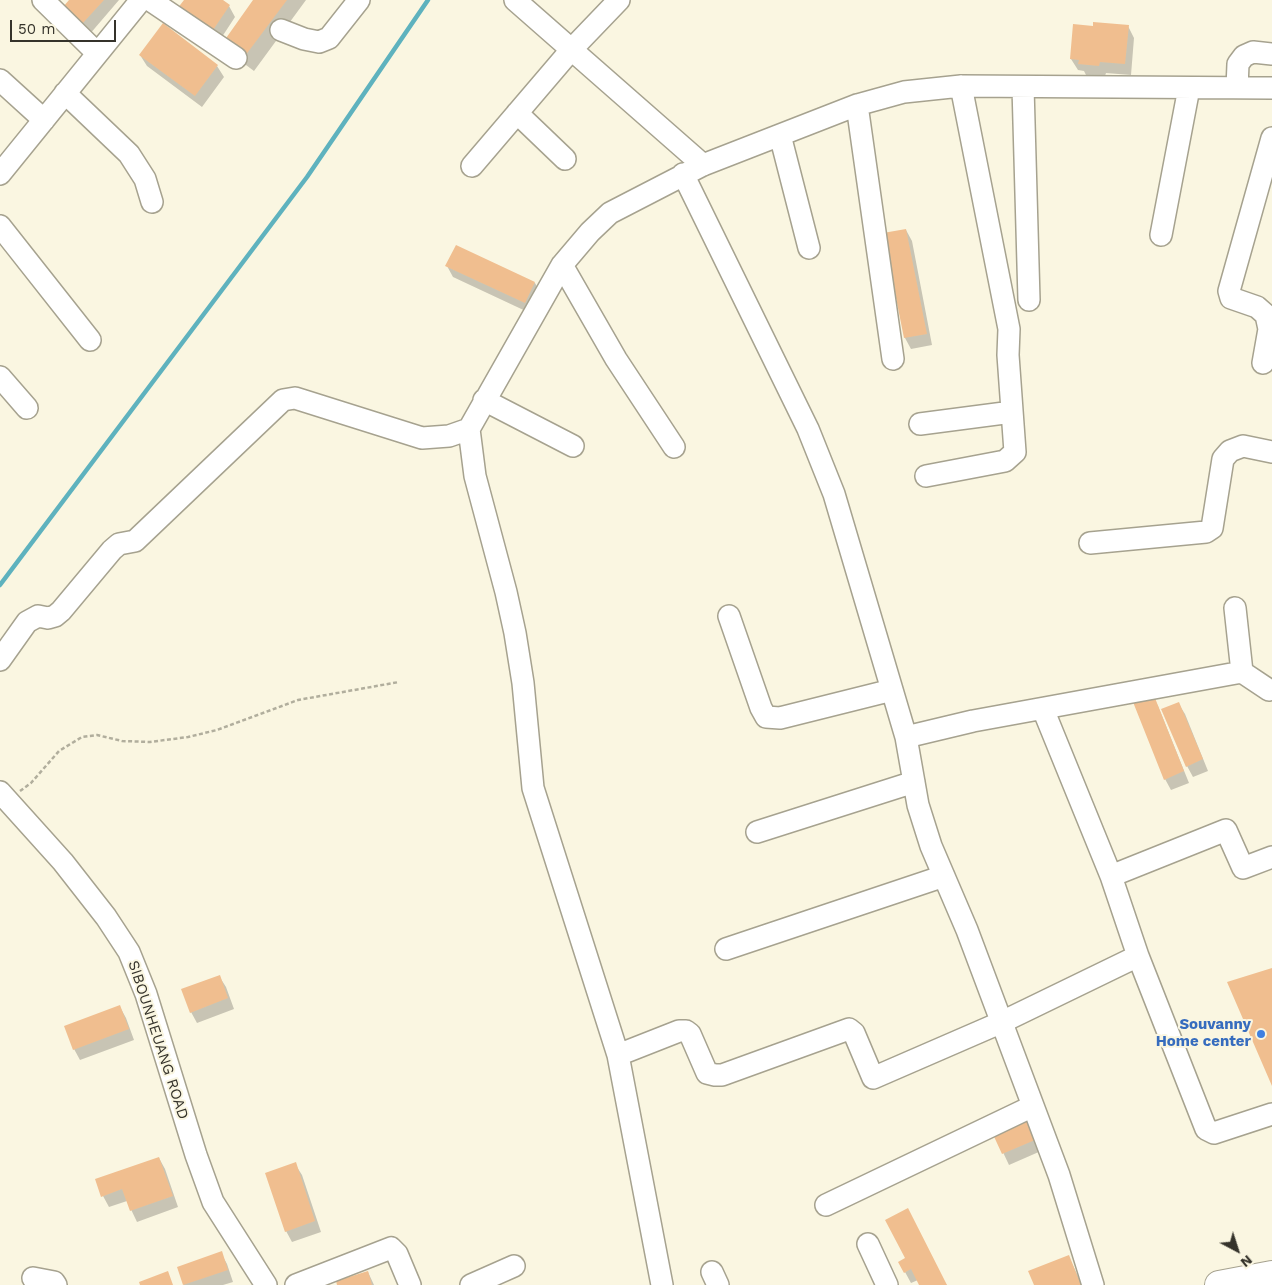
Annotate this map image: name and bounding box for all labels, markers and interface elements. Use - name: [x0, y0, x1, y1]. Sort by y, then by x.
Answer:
- scale bar: [12, 10, 119, 42]
- text: 50 m: [18, 20, 55, 38]
- street label: SIBOUNHEUANG ROAD: [124, 958, 192, 1122]
- place label: Souvanny Home center: [1156, 1016, 1251, 1051]
- marker: Souvanny Home center: [1255, 1028, 1267, 1040]
- north arrow: [1212, 1225, 1262, 1275]
- text: N: [1238, 1252, 1256, 1271]

